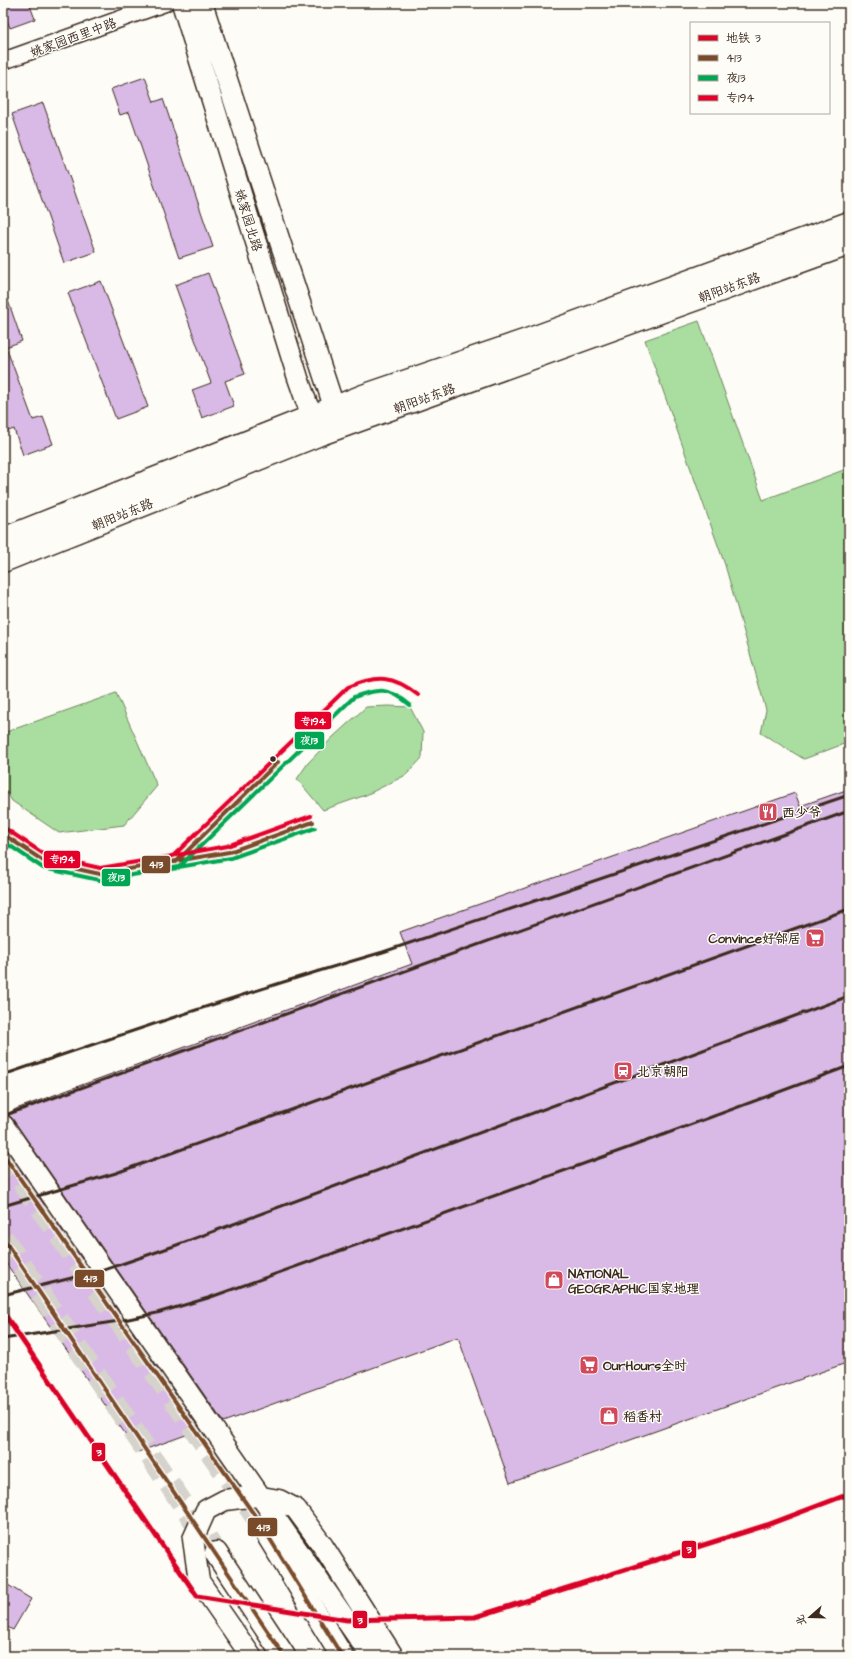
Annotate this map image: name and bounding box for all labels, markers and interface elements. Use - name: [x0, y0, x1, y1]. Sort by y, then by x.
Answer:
- street label: 姚家园西里中路: [28, 14, 119, 62]
- legend: [690, 22, 830, 114]
- text: 地铁 3: [726, 30, 761, 47]
- text: 413: [726, 50, 742, 67]
- text: 夜13: [726, 70, 746, 87]
- text: 专194: [726, 90, 755, 107]
- street label: 姚家园北路: [230, 187, 266, 254]
- street label: 朝阳站东路: [696, 268, 763, 308]
- street label: 朝阳站东路: [391, 379, 458, 419]
- street label: 朝阳站东路: [89, 494, 156, 535]
- line badge: 专194: [294, 711, 332, 730]
- text: 专194: [300, 714, 327, 729]
- line badge: 夜13: [294, 731, 325, 750]
- text: 夜13: [300, 733, 318, 748]
- unlabelled marker: [268, 754, 278, 764]
- restaurant icon: 西少爷: [757, 801, 779, 823]
- place label: 西少爷: [782, 804, 821, 822]
- line badge: 专194: [43, 850, 81, 869]
- text: 专194: [49, 852, 76, 867]
- line badge: 413: [141, 855, 171, 874]
- text: 413: [149, 857, 164, 872]
- line badge: 夜13: [101, 868, 131, 887]
- text: 夜13: [107, 870, 125, 885]
- supermarket icon: Convince好邻居: [804, 927, 826, 949]
- place label: Convince好邻居: [709, 930, 801, 948]
- station icon: 北京朝阳: [612, 1060, 634, 1082]
- place label: 北京朝阳: [637, 1063, 689, 1081]
- place label: NATIONAL GEOGRAPHIC国家地理: [568, 1265, 699, 1298]
- line badge: 413: [74, 1269, 105, 1288]
- shop icon: NATIONAL GEOGRAPHIC国家地理: [543, 1269, 565, 1291]
- text: 413: [83, 1271, 98, 1286]
- supermarket icon: OurHours全时: [578, 1354, 600, 1376]
- place label: OurHours全时: [603, 1357, 687, 1375]
- shop icon: 稻香村: [598, 1405, 620, 1427]
- place label: 稻香村: [623, 1408, 662, 1426]
- line badge: 3: [91, 1442, 106, 1462]
- text: 3: [95, 1445, 102, 1460]
- line badge: 413: [247, 1517, 278, 1537]
- text: 413: [256, 1520, 271, 1535]
- line badge: 3: [681, 1540, 697, 1559]
- text: 3: [685, 1542, 692, 1557]
- north arrow: [790, 1597, 830, 1637]
- line badge: 3: [352, 1610, 368, 1629]
- text: 3: [356, 1613, 363, 1628]
- text: 北: [792, 1613, 810, 1628]

